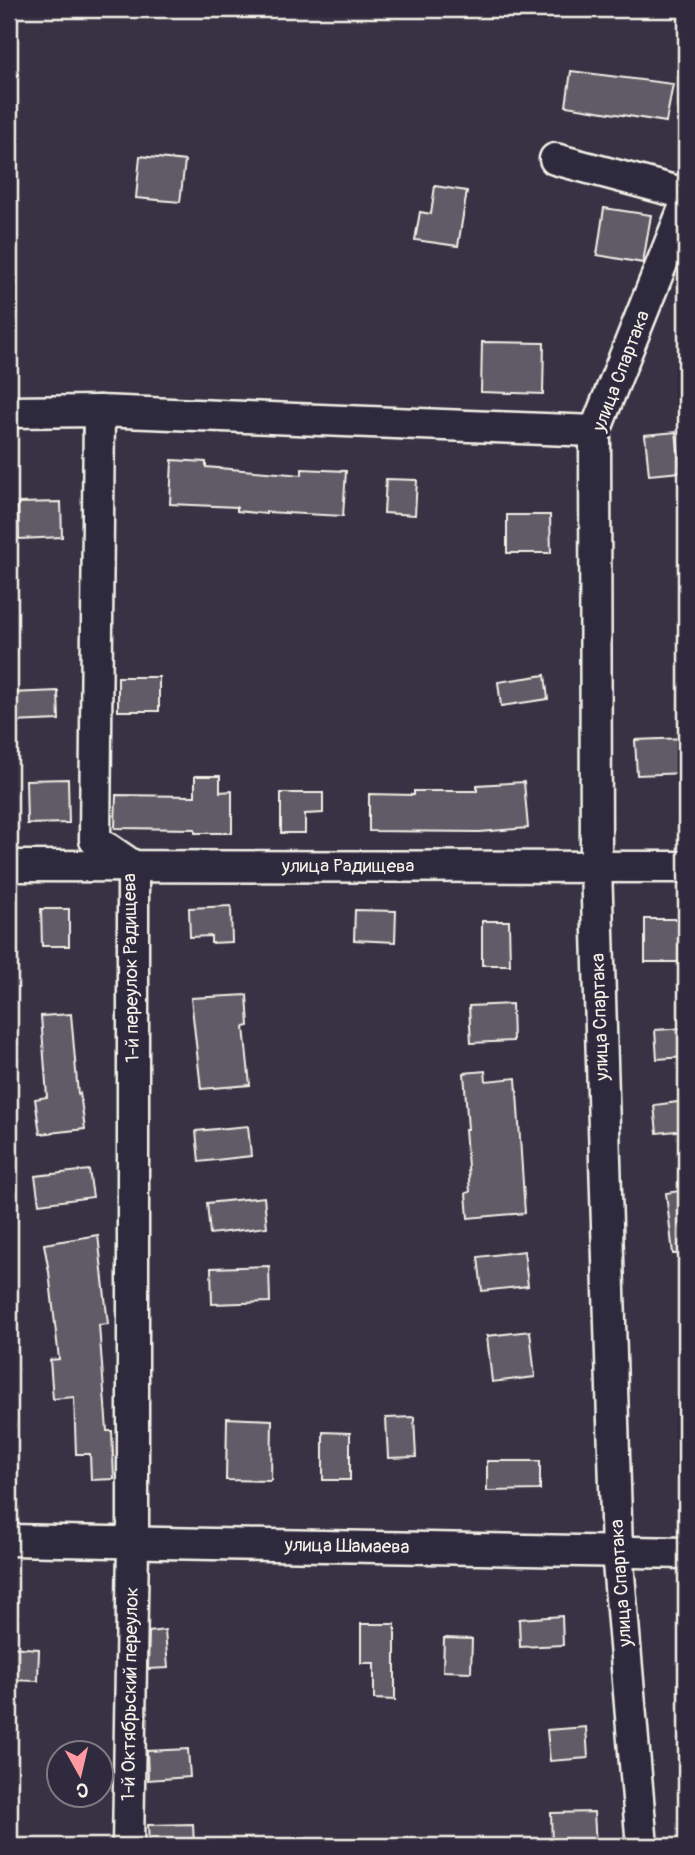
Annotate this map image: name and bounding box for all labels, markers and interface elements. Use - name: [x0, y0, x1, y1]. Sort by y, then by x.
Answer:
- street label: улица Спартака: [587, 307, 655, 436]
- street label: улица Радищева: [281, 854, 414, 878]
- street label: 1-й переулок Радищева: [117, 873, 145, 1063]
- street label: улица Спартака: [586, 953, 614, 1082]
- street label: улица Спартака: [605, 1518, 637, 1648]
- street label: улица Шамаева: [283, 1533, 410, 1559]
- street label: 1-й Октябрьский переулок: [116, 1586, 144, 1801]
- north arrow: [46, 1740, 116, 1810]
- text: С: [74, 1777, 90, 1803]

